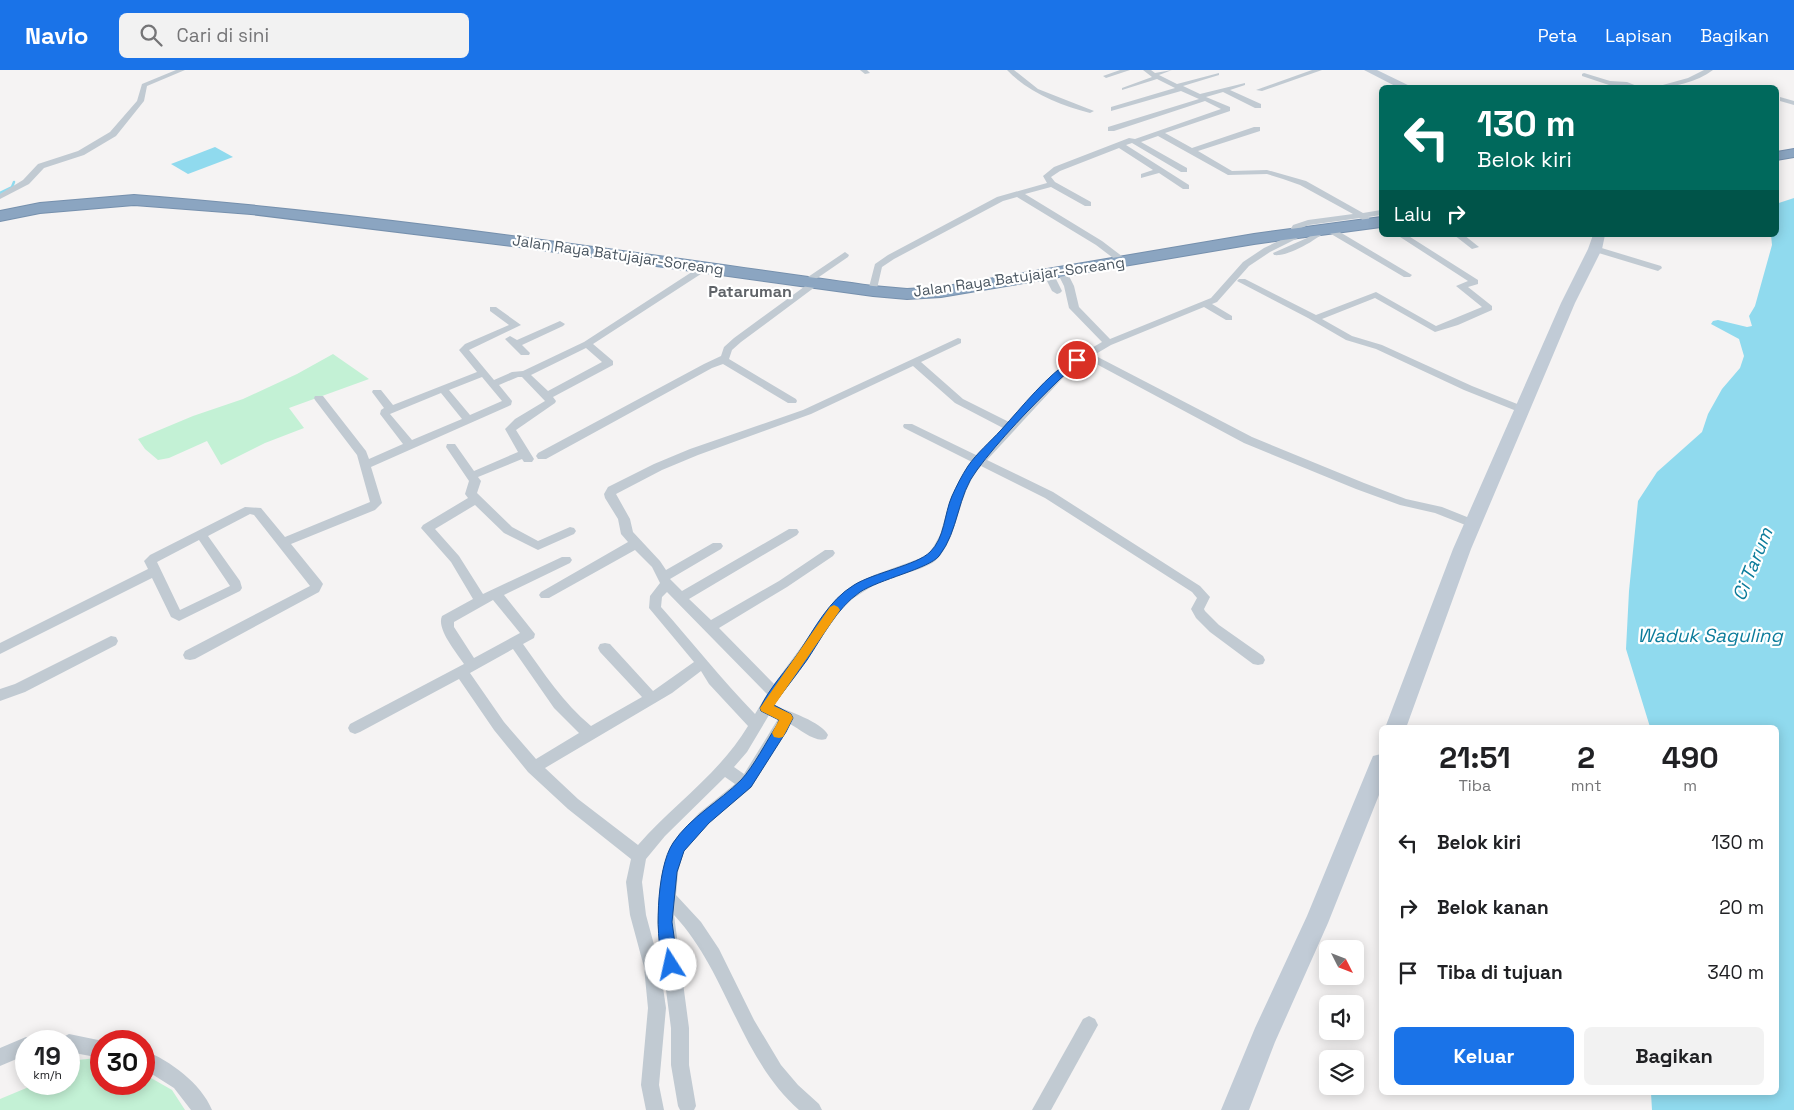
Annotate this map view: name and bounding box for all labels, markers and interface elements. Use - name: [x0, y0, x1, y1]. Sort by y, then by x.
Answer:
- search box: [119, 13, 469, 58]
- text: Navio: [25, 20, 89, 51]
- icon: search: [137, 21, 165, 49]
- text: Cari di sini: [177, 23, 269, 48]
- text: Peta: [1538, 24, 1577, 47]
- text: Lapisan: [1605, 24, 1672, 47]
- text: Bagikan: [1700, 24, 1769, 47]
- text: 130 m: [1477, 102, 1576, 146]
- icon: left: [1394, 105, 1459, 170]
- text: Belok kiri: [1477, 145, 1572, 173]
- icon: right: [1442, 200, 1470, 228]
- text: Lalu: [1394, 202, 1432, 227]
- street label: Jalan Raya Batujajar-Soreang: [511, 230, 725, 279]
- street label: Jalan Raya Batujajar-Soreang: [912, 252, 1126, 301]
- district label: Pataruman: [708, 281, 792, 302]
- pin: [1056, 339, 1098, 381]
- icon: arrive: [1063, 346, 1091, 374]
- water label: Ci Tarum: [1726, 523, 1779, 604]
- water label: Waduk Saguling: [1637, 623, 1783, 648]
- text: 21:51: [1439, 738, 1511, 777]
- text: 2: [1577, 738, 1595, 777]
- text: 490: [1662, 738, 1719, 777]
- text: Tiba: [1459, 775, 1491, 796]
- text: mnt: [1571, 775, 1602, 796]
- text: m: [1683, 775, 1697, 796]
- icon: left: [1394, 829, 1422, 857]
- text: Belok kiri: [1437, 830, 1521, 855]
- text: 130 m: [1711, 830, 1764, 855]
- icon: right: [1394, 894, 1422, 922]
- text: Belok kanan: [1437, 895, 1549, 920]
- text: 20 m: [1719, 895, 1764, 920]
- position arrow: [644, 938, 696, 990]
- north arrow: [1319, 940, 1364, 985]
- map controls: [1319, 940, 1364, 1095]
- icon: arrive: [1394, 959, 1422, 987]
- text: Tiba di tujuan: [1437, 960, 1563, 985]
- text: 340 m: [1707, 960, 1764, 985]
- button: sound: [1319, 995, 1364, 1040]
- button: Keluar: [1394, 1027, 1574, 1085]
- button: Bagikan: [1584, 1027, 1764, 1085]
- speed limit sign: 30: [90, 1030, 155, 1095]
- text: 19: [34, 1040, 61, 1072]
- button: layers: [1319, 1050, 1364, 1095]
- text: km/h: [33, 1067, 62, 1083]

